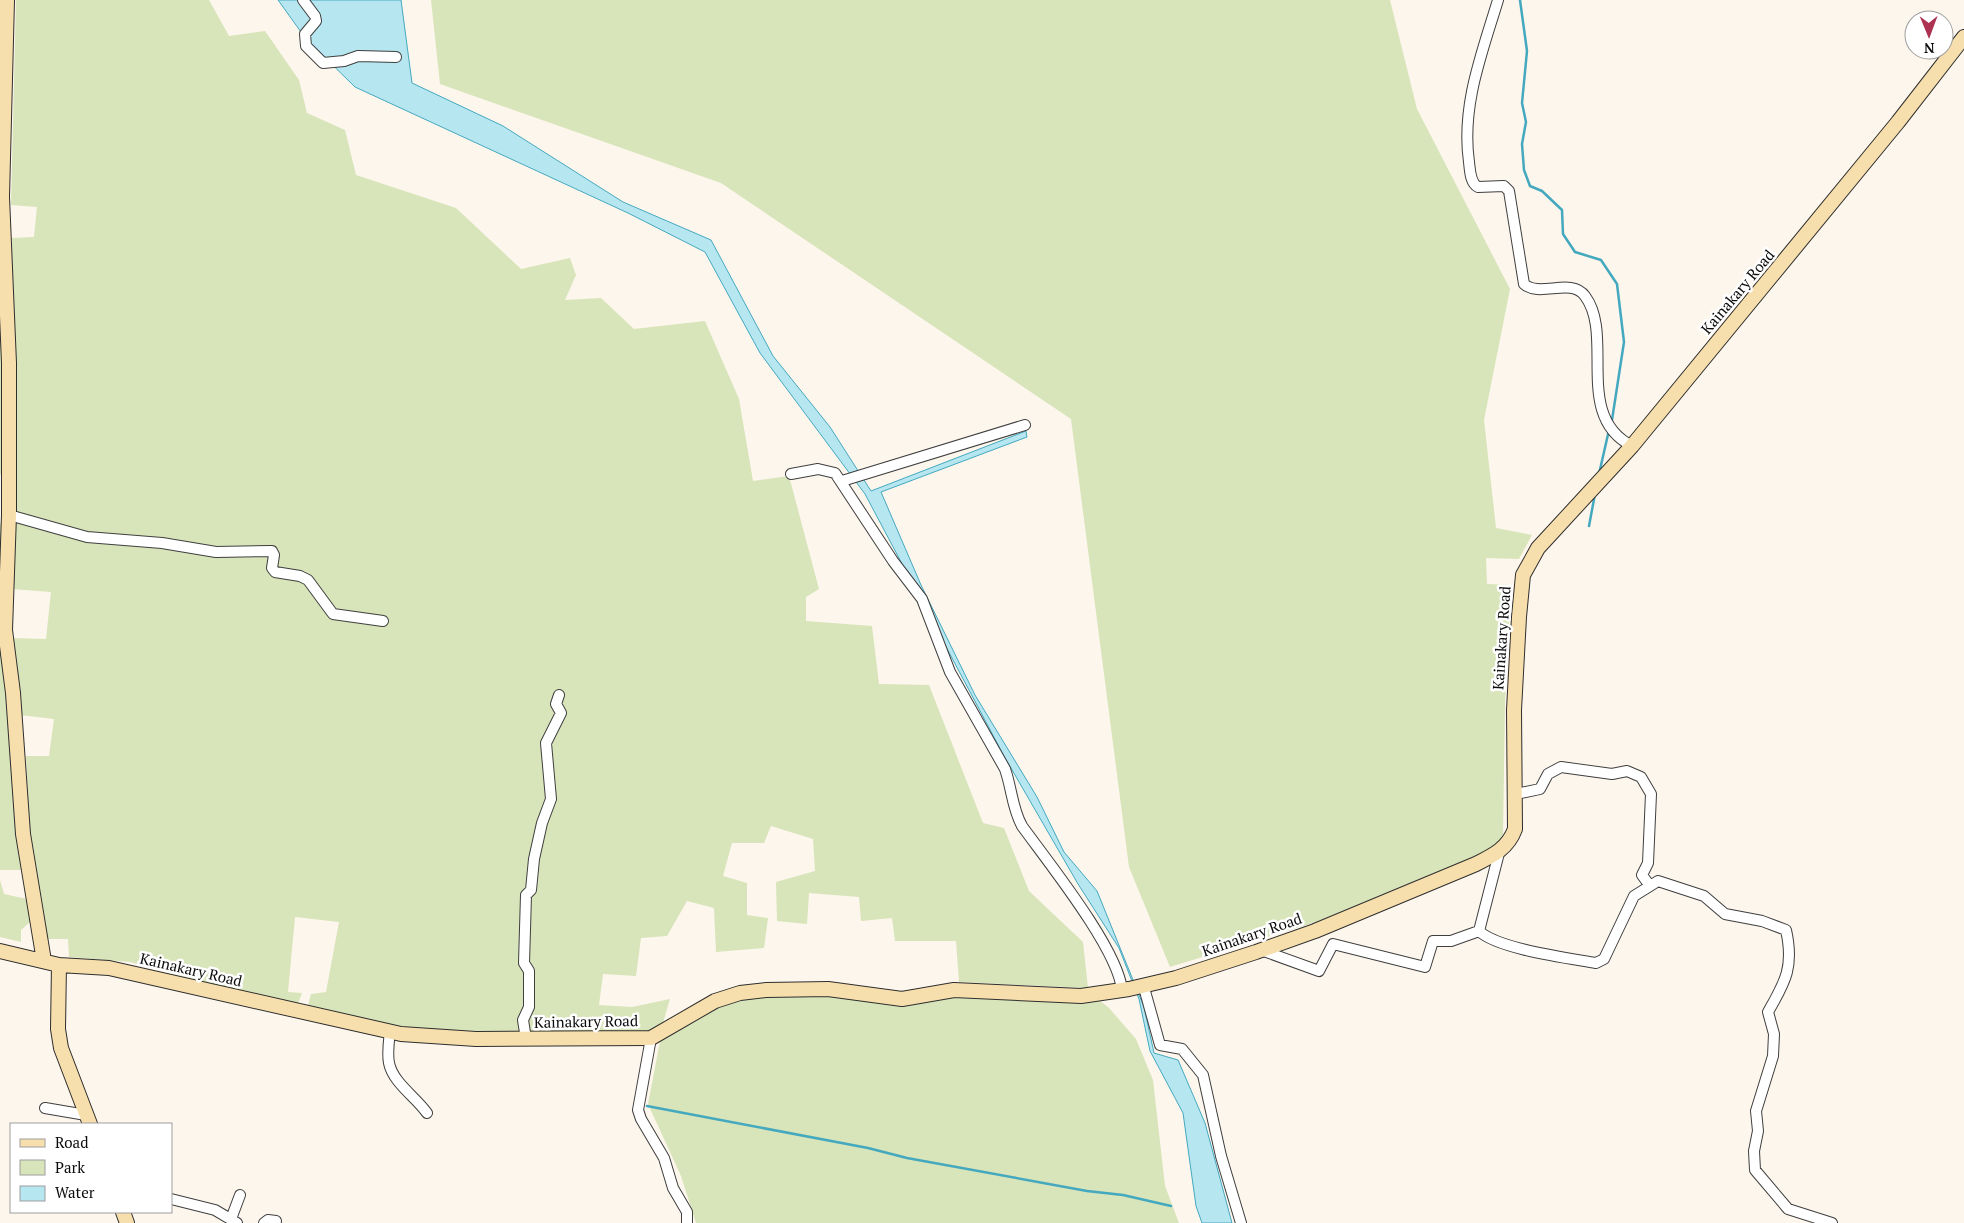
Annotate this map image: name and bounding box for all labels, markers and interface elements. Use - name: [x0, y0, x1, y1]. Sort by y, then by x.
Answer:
- north arrow: [1904, 10, 1954, 60]
- text: N: [1923, 39, 1935, 58]
- street label: Kainakary Road: [1696, 245, 1778, 338]
- street label: Kainakary Road: [1487, 585, 1515, 691]
- street label: Kainakary Road: [1199, 908, 1304, 960]
- street label: Kainakary Road: [138, 948, 244, 990]
- street label: Kainakary Road: [534, 1010, 638, 1032]
- legend: [10, 1123, 172, 1213]
- text: Road: [55, 1132, 88, 1152]
- text: Park: [55, 1157, 85, 1177]
- text: Water: [55, 1182, 95, 1202]

